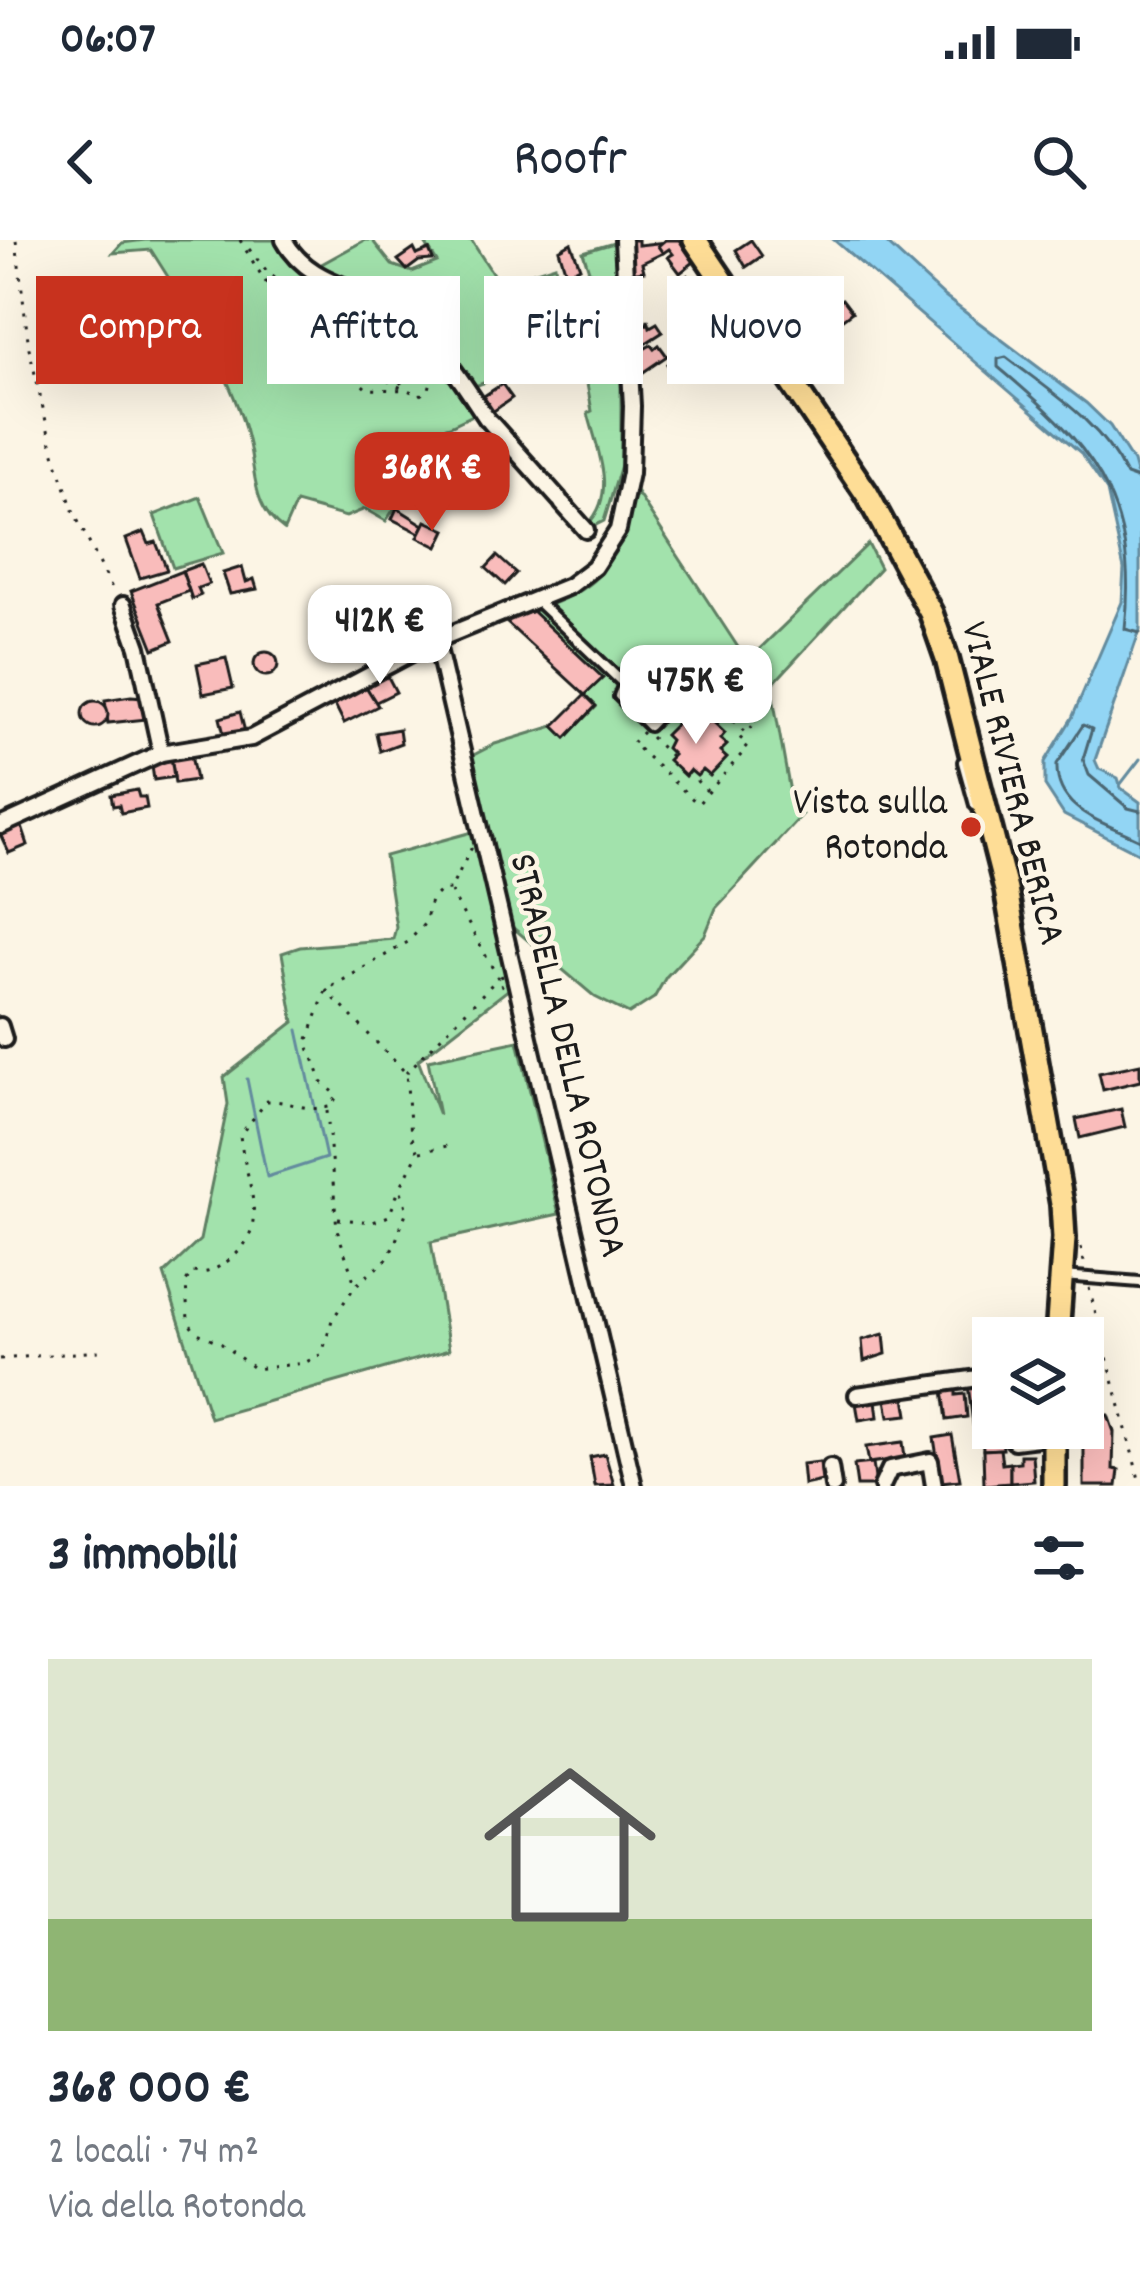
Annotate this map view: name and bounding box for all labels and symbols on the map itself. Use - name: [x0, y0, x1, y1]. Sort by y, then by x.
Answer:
- pin: 368K €: [334, 432, 530, 534]
- pin: 412K €: [282, 585, 478, 687]
- street label: VIALE RIVIERA BERICA: [943, 617, 1077, 951]
- pin: 475K €: [598, 645, 794, 747]
- place label: Vista sulla Rotonda: [793, 778, 948, 878]
- marker: Vista sulla Rotonda: [958, 814, 984, 840]
- street label: STRADELLA DELLA ROTONDA: [492, 849, 638, 1263]

